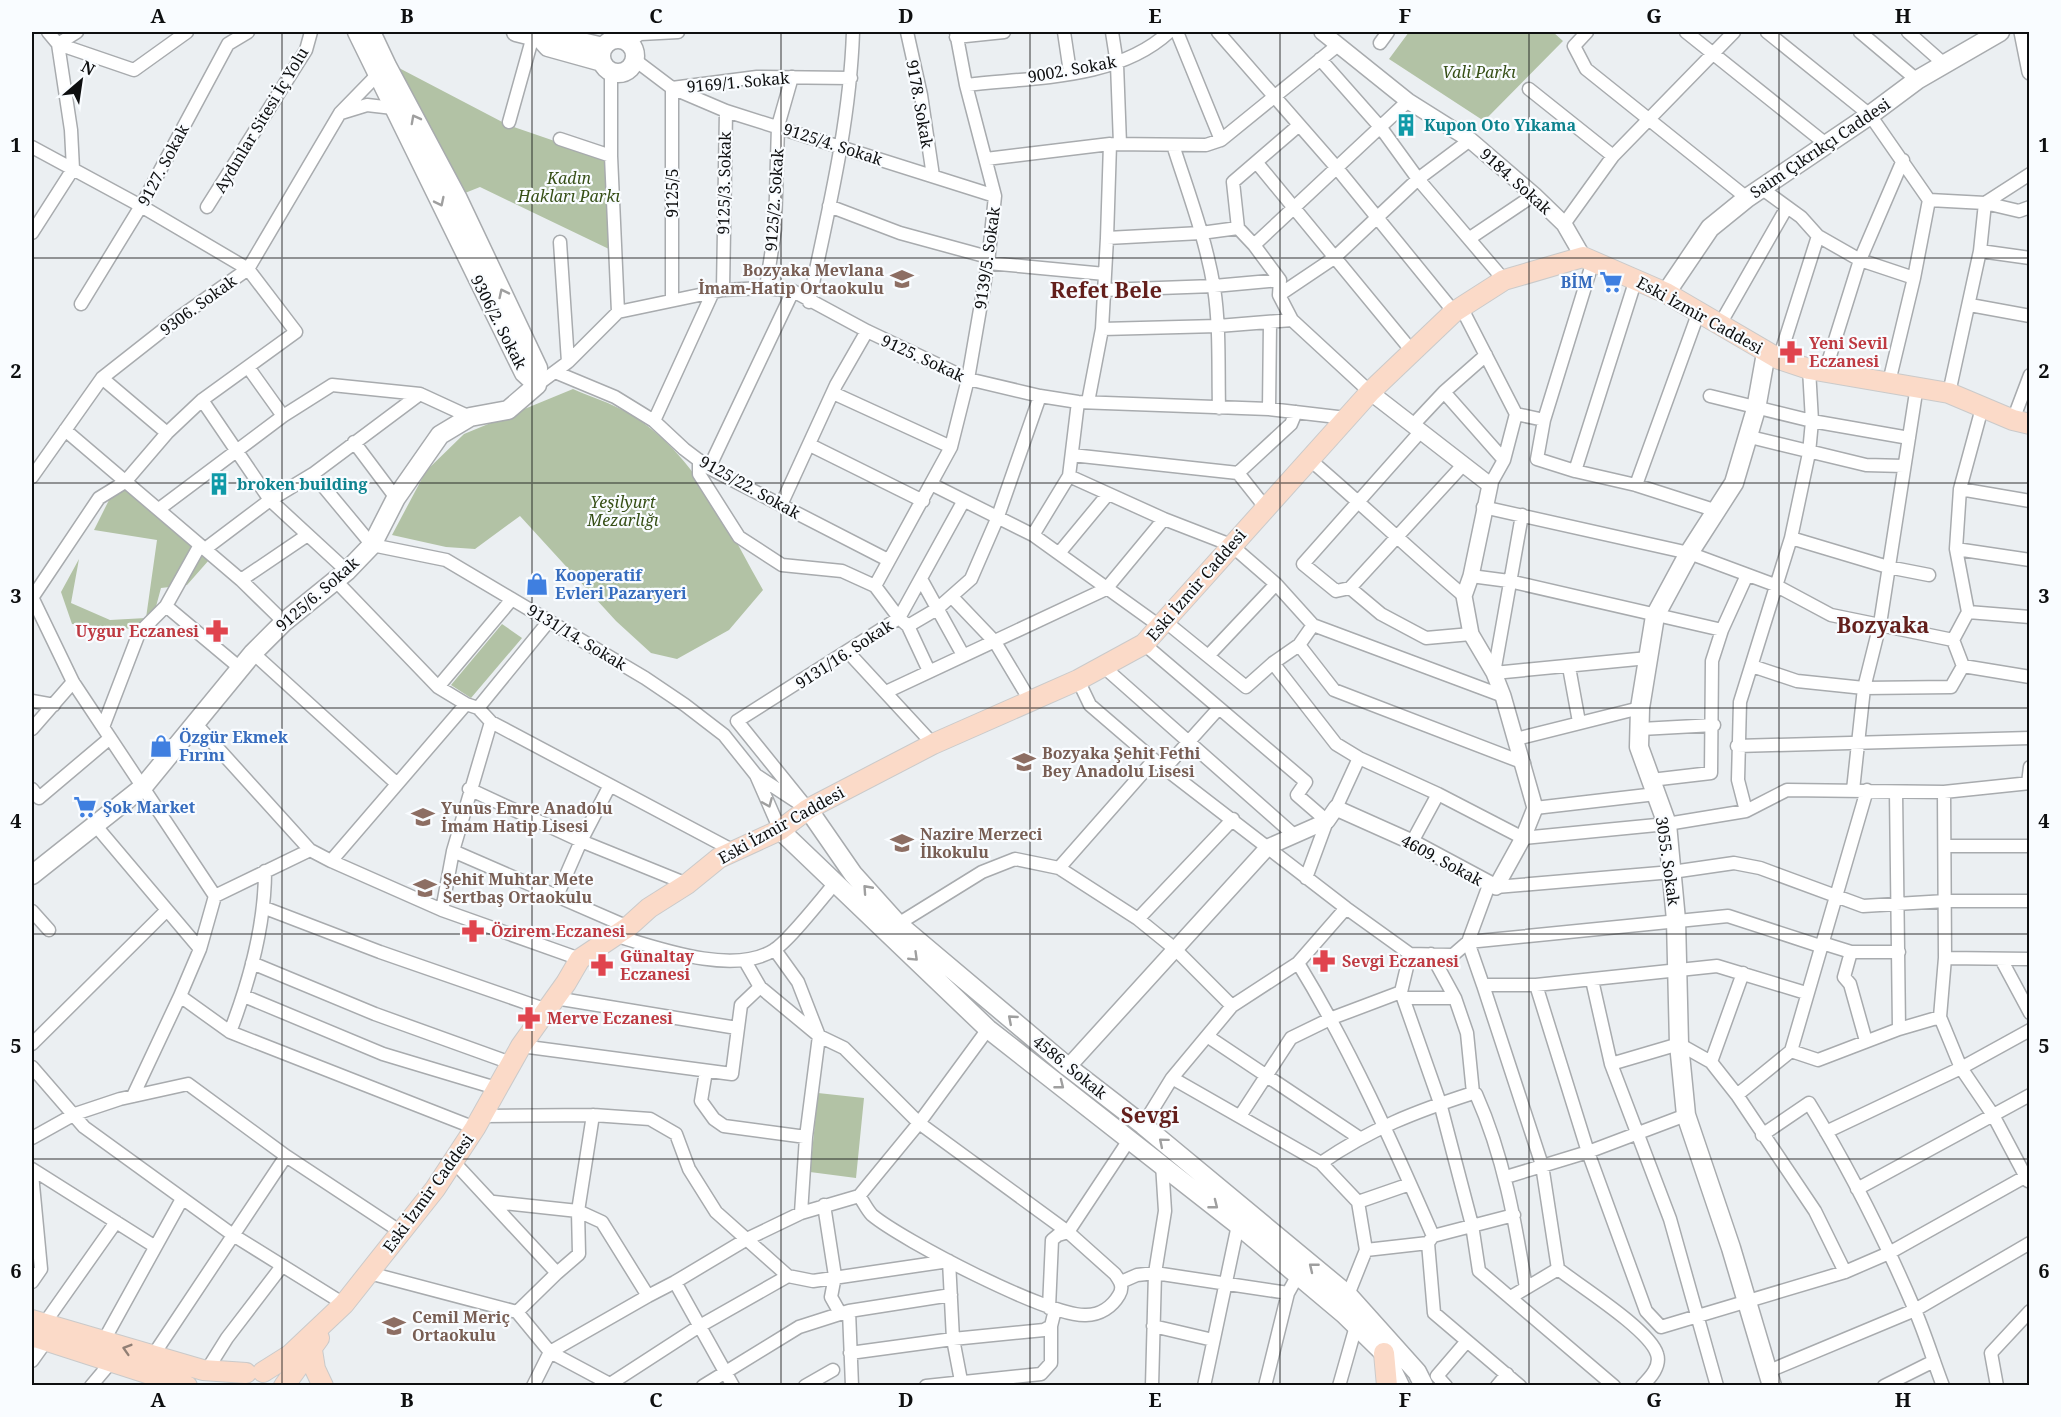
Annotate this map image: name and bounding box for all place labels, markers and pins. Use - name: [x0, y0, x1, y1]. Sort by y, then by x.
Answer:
- building icon: Kupon Oto Yıkama: [1393, 112, 1419, 138]
- place label: Kupon Oto Yıkama: [1424, 114, 1576, 136]
- place label: Bozyaka Mevlana İmam-Hatip Ortaokulu: [698, 259, 884, 299]
- school or university icon: Bozyaka Mevlana İmam-Hatip Ortaokulu: [889, 266, 915, 292]
- supermarket icon: BİM: [1598, 269, 1624, 295]
- place label: BİM: [1561, 271, 1593, 293]
- place label: Yeni Sevil Eczanesi: [1809, 332, 1888, 372]
- pharmacy icon: Yeni Sevil Eczanesi: [1778, 339, 1804, 365]
- building icon: broken building: [206, 471, 232, 497]
- place label: broken building: [237, 473, 367, 495]
- place label: Kooperatif Evleri Pazaryeri: [555, 564, 687, 604]
- shop icon: Kooperatif Evleri Pazaryeri: [524, 571, 550, 597]
- pharmacy icon: Uygur Eczanesi: [204, 618, 230, 644]
- place label: Uygur Eczanesi: [76, 620, 199, 642]
- place label: Özgür Ekmek Fırını: [179, 726, 289, 766]
- shop icon: Özgür Ekmek Fırını: [148, 733, 174, 759]
- place label: Bozyaka Şehit Fethi Bey Anadolu Lisesi: [1042, 742, 1201, 782]
- school or university icon: Bozyaka Şehit Fethi Bey Anadolu Lisesi: [1011, 749, 1037, 775]
- supermarket icon: Şok Market: [72, 794, 98, 820]
- place label: Şok Market: [103, 796, 196, 818]
- place label: Yunus Emre Anadolu İmam Hatip Lisesi: [441, 797, 613, 837]
- school or university icon: Yunus Emre Anadolu İmam Hatip Lisesi: [410, 804, 436, 830]
- place label: Nazire Merzeci İlkokulu: [920, 823, 1043, 863]
- school or university icon: Nazire Merzeci İlkokulu: [889, 830, 915, 856]
- place label: Şehit Muhtar Mete Sertbaş Ortaokulu: [443, 868, 594, 908]
- school or university icon: Şehit Muhtar Mete Sertbaş Ortaokulu: [412, 875, 438, 901]
- pharmacy icon: Özirem Eczanesi: [460, 918, 486, 944]
- place label: Özirem Eczanesi: [491, 920, 626, 942]
- place label: Günaltay Eczanesi: [620, 945, 695, 985]
- pharmacy icon: Sevgi Eczanesi: [1311, 948, 1337, 974]
- place label: Sevgi Eczanesi: [1342, 950, 1459, 972]
- pharmacy icon: Günaltay Eczanesi: [589, 952, 615, 978]
- pharmacy icon: Merve Eczanesi: [516, 1005, 542, 1031]
- place label: Merve Eczanesi: [547, 1007, 673, 1029]
- place label: Cemil Meriç Ortaokulu: [412, 1306, 510, 1346]
- school or university icon: Cemil Meriç Ortaokulu: [381, 1313, 407, 1339]

